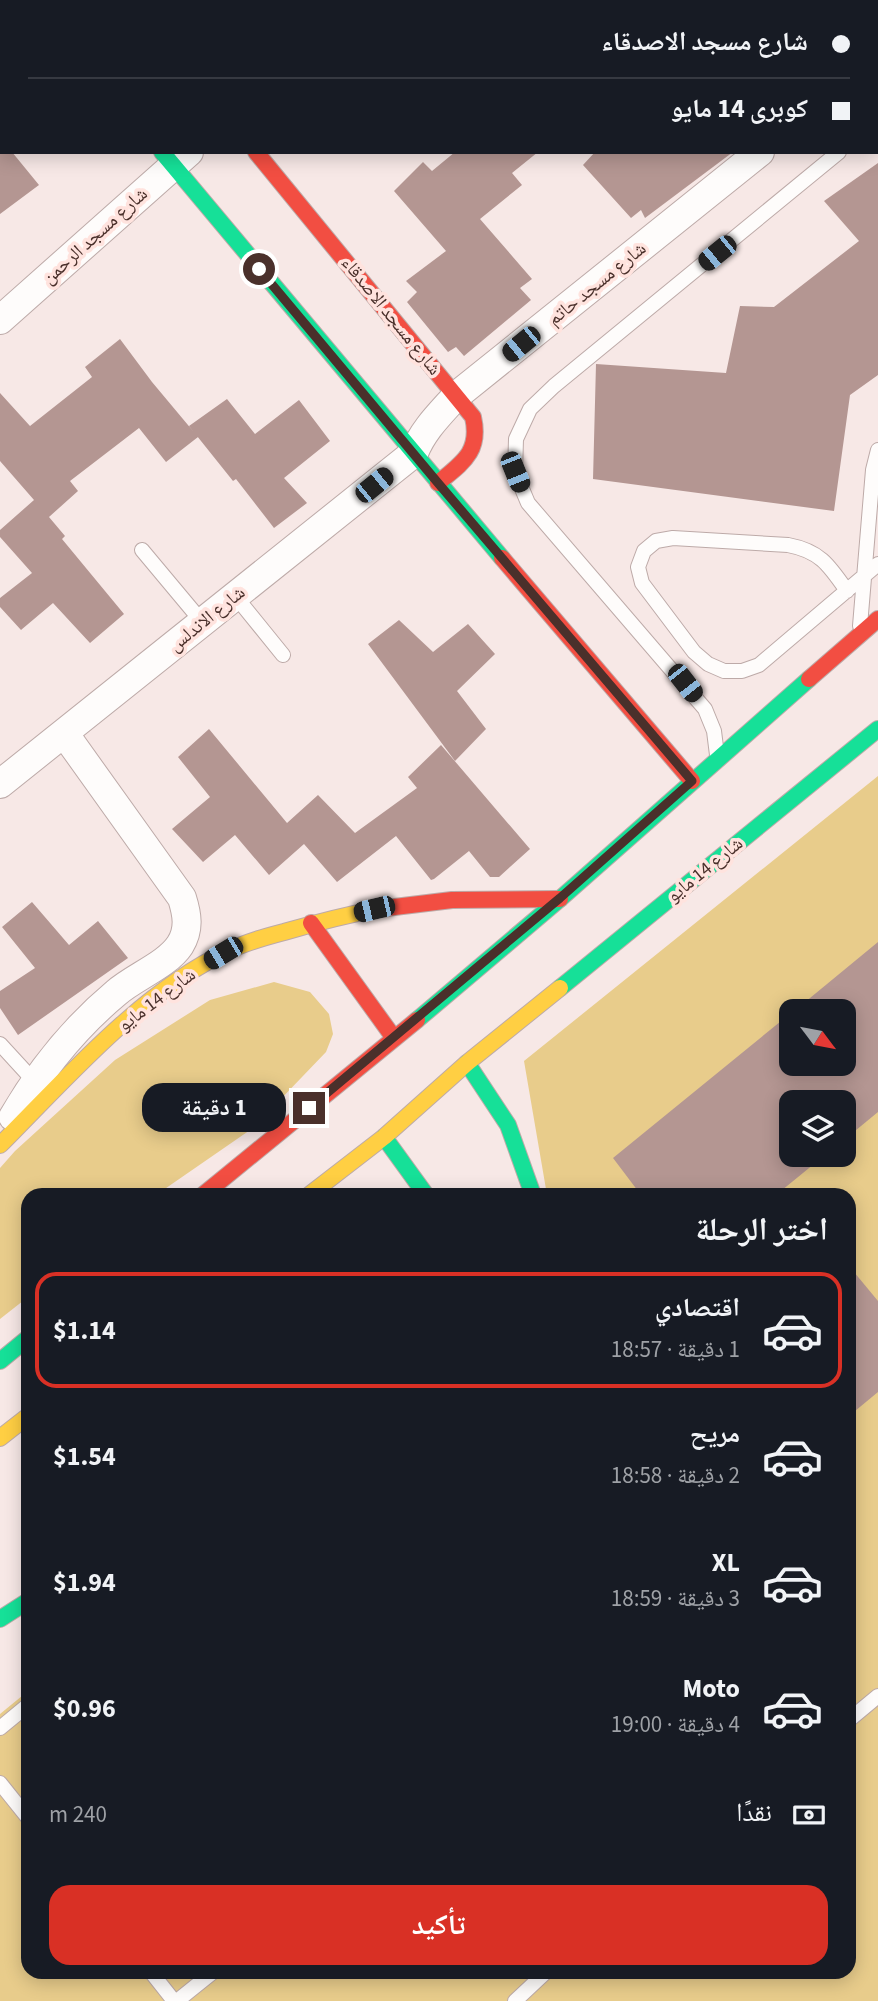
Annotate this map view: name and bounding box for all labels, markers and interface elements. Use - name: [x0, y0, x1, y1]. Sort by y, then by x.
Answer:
- text: شارع مسجد الاصدقاء: [601, 23, 808, 60]
- text: كوبرى 14 مايو: [671, 90, 808, 127]
- street label: شارع مسجد الرحمن: [36, 181, 154, 291]
- car: [695, 232, 740, 274]
- street label: شارع مسجد حاتم: [542, 236, 652, 332]
- street label: شارع مسجد الاصدقاء: [335, 251, 447, 381]
- route start: [243, 253, 275, 285]
- car: [499, 323, 544, 365]
- car: [498, 449, 533, 495]
- car: [352, 464, 397, 506]
- street label: شارع الاندلس: [163, 580, 251, 658]
- car: [664, 660, 707, 706]
- street label: شارع 14 مايو: [661, 831, 749, 909]
- car: [352, 894, 397, 924]
- car: [200, 933, 247, 973]
- street label: شارع 14 مايو: [112, 962, 202, 1038]
- north arrow: [779, 999, 856, 1076]
- map controls: [779, 999, 856, 1167]
- callout: 1 دقيقة: [141, 1084, 284, 1132]
- button: layers: [779, 1090, 856, 1167]
- text: 1 دقيقة: [181, 1091, 247, 1124]
- route end: [293, 1092, 325, 1124]
- text: اختر الرحلة: [695, 1207, 828, 1253]
- text: اقتصادي: [655, 1289, 740, 1326]
- icon: car: [761, 1299, 824, 1362]
- text: $1.14: [53, 1312, 116, 1349]
- text: 1 دقيقة · 18:57: [611, 1333, 740, 1366]
- text: مريح: [690, 1415, 740, 1452]
- icon: car: [761, 1425, 824, 1488]
- text: $1.54: [53, 1438, 116, 1475]
- text: 2 دقيقة · 18:58: [611, 1459, 740, 1492]
- text: XL: [712, 1544, 740, 1581]
- icon: car: [761, 1551, 824, 1614]
- text: $1.94: [53, 1564, 116, 1601]
- text: 3 دقيقة · 18:59: [611, 1582, 740, 1615]
- text: Moto: [683, 1670, 740, 1707]
- icon: car: [761, 1677, 824, 1740]
- text: $0.96: [53, 1690, 116, 1727]
- text: 4 دقيقة · 19:00: [611, 1708, 740, 1741]
- text: نقدًا: [736, 1794, 772, 1831]
- icon: cash: [790, 1796, 828, 1834]
- text: 240 m: [49, 1798, 107, 1831]
- button: تأكيد: [49, 1885, 828, 1965]

